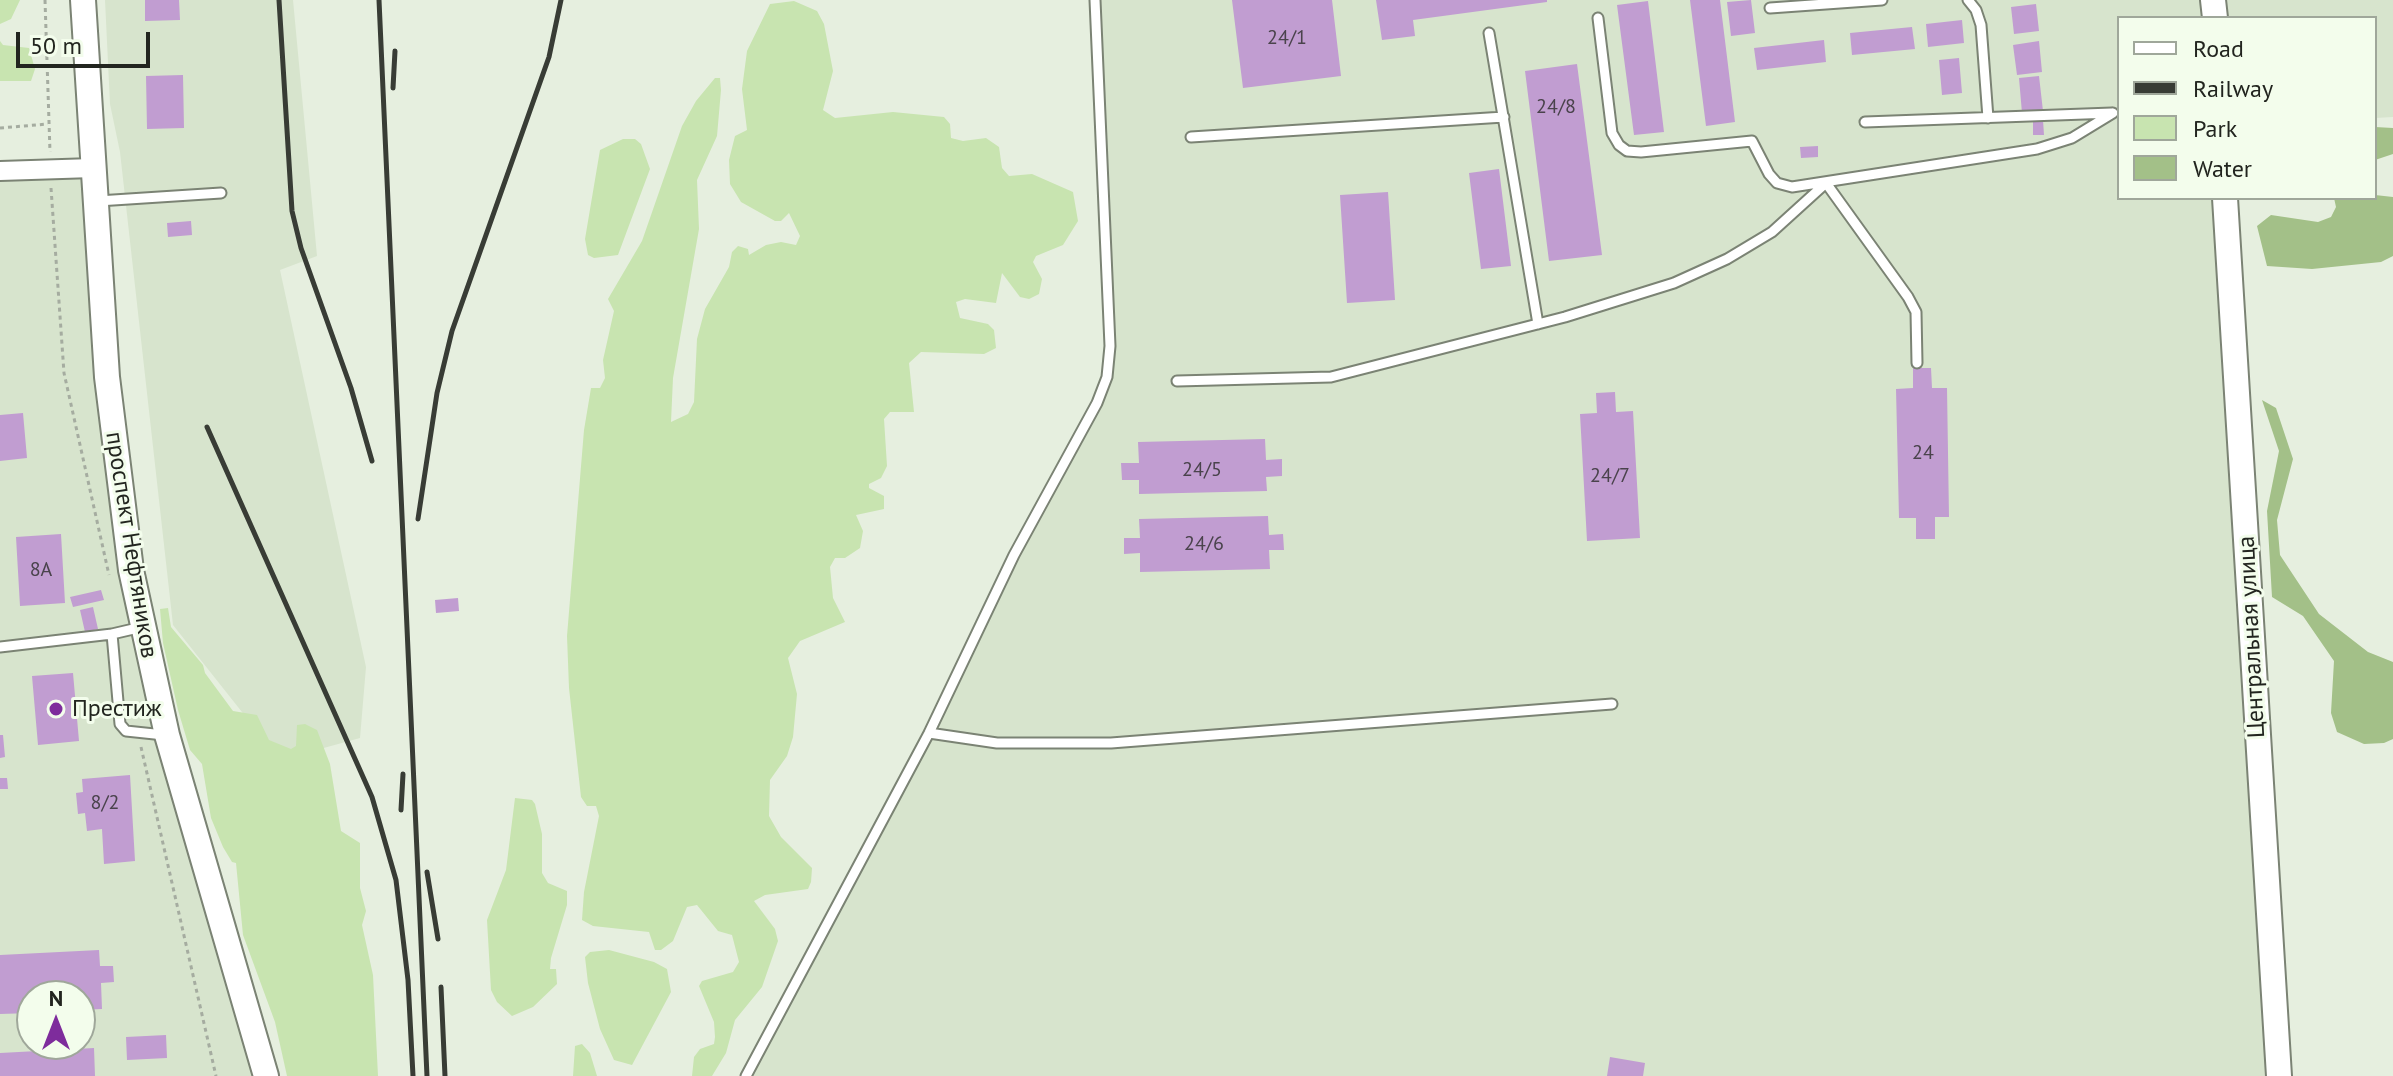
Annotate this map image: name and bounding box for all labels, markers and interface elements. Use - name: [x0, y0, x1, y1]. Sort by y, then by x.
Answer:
- scale bar: [20, 16, 154, 66]
- legend: [2117, 16, 2377, 200]
- house number: 24/1: [1267, 26, 1307, 50]
- text: 50 m: [30, 30, 82, 61]
- text: Road: [2193, 33, 2244, 64]
- text: Railway: [2193, 73, 2273, 104]
- house number: 24/8: [1536, 95, 1576, 119]
- text: Park: [2193, 113, 2237, 144]
- text: Water: [2193, 153, 2252, 184]
- street label: проспект Нефтяников: [99, 430, 163, 660]
- house number: 24: [1912, 441, 1934, 465]
- house number: 24/5: [1182, 458, 1222, 482]
- house number: 24/7: [1590, 464, 1630, 488]
- house number: 24/6: [1184, 532, 1224, 556]
- street label: Центральная улица: [2232, 535, 2272, 739]
- house number: 8А: [30, 558, 52, 582]
- place label: Престиж: [72, 695, 162, 723]
- marker: Престиж: [47, 700, 65, 718]
- house number: 8/2: [91, 791, 119, 815]
- north arrow: [16, 980, 96, 1060]
- text: N: [49, 984, 63, 1012]

